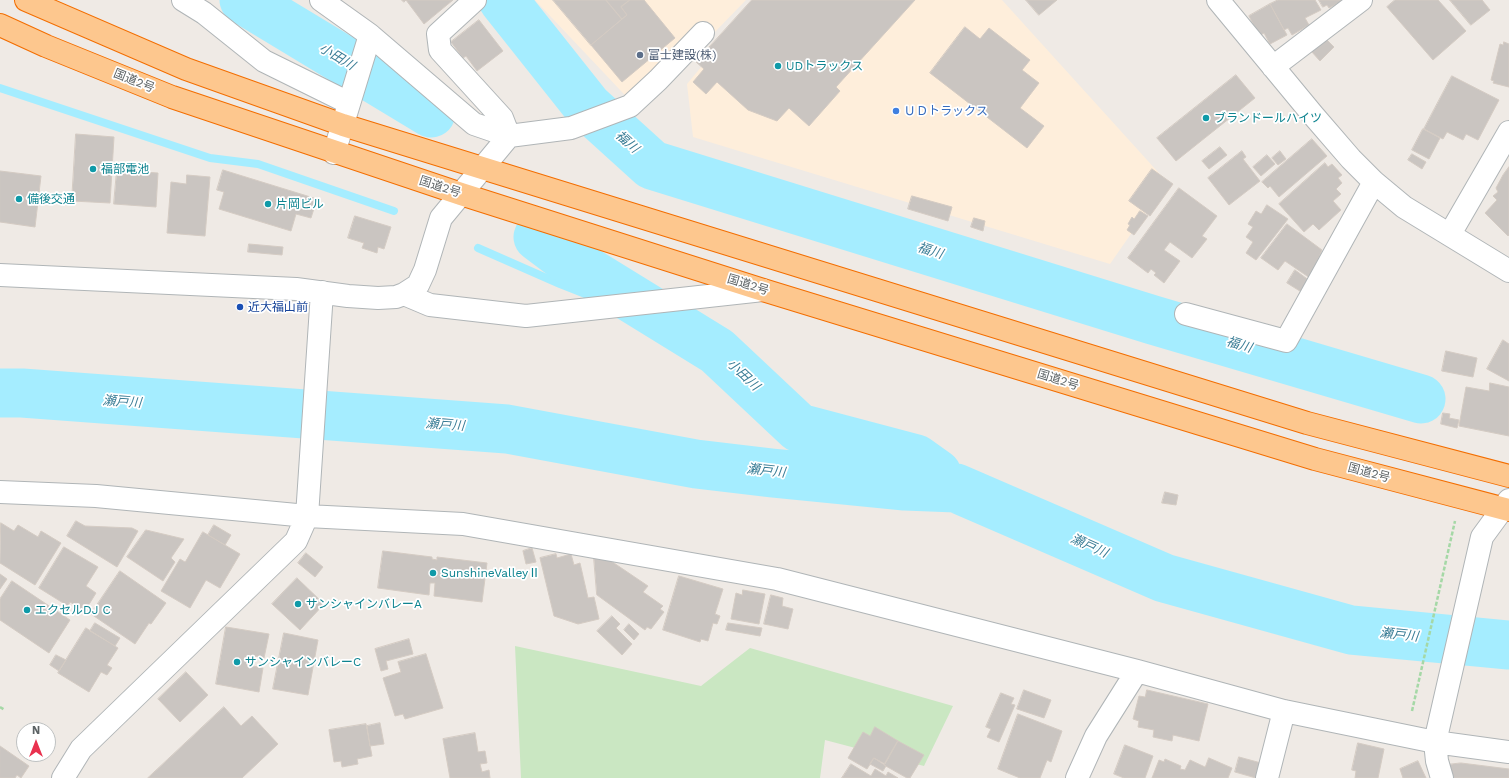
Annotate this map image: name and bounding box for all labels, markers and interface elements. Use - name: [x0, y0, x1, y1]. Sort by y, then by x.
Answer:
- water label: 小田川: [316, 40, 358, 74]
- place label: 富士建設(株): [648, 48, 716, 62]
- marker: 富士建設(株): [635, 50, 645, 60]
- place label: UDトラックス: [786, 59, 863, 73]
- marker: UDトラックス: [773, 61, 783, 71]
- street label: 国道2号: [111, 66, 157, 96]
- place label: ＵＤトラックス: [904, 104, 988, 118]
- marker: ＵＤトラックス: [891, 106, 901, 116]
- place label: ブランドールハイツ: [1214, 111, 1322, 125]
- marker: ブランドールハイツ: [1201, 113, 1211, 123]
- water label: 福川: [612, 128, 642, 156]
- place label: 福部電池: [101, 162, 149, 176]
- marker: 福部電池: [88, 164, 98, 174]
- street label: 国道2号: [417, 174, 463, 200]
- place label: 備後交通: [27, 192, 75, 206]
- marker: 備後交通: [14, 194, 24, 204]
- place label: 片岡ビル: [276, 197, 324, 211]
- marker: 片岡ビル: [263, 199, 273, 209]
- water label: 福川: [915, 240, 945, 262]
- street label: 国道2号: [725, 272, 771, 298]
- place label: 近大福山前: [248, 300, 308, 314]
- marker: 近大福山前: [235, 302, 245, 312]
- water label: 福川: [1224, 334, 1254, 356]
- water label: 小田川: [723, 356, 763, 394]
- street label: 国道2号: [1035, 367, 1081, 393]
- water label: 瀬戸川: [102, 393, 142, 411]
- water label: 瀬戸川: [425, 416, 465, 434]
- street label: 国道2号: [1346, 460, 1392, 486]
- water label: 瀬戸川: [746, 461, 786, 481]
- water label: 瀬戸川: [1068, 531, 1110, 561]
- place label: SunshineValleyⅡ: [441, 566, 540, 580]
- marker: SunshineValleyⅡ: [428, 568, 438, 578]
- place label: サンシャインバレーA: [306, 597, 422, 611]
- marker: サンシャインバレーA: [293, 599, 303, 609]
- place label: エクセルDJ C: [35, 603, 111, 617]
- marker: エクセルDJ C: [22, 605, 32, 615]
- water label: 瀬戸川: [1379, 625, 1419, 645]
- place label: サンシャインバレーC: [245, 655, 361, 669]
- marker: サンシャインバレーC: [232, 657, 242, 667]
- north arrow: [16, 722, 56, 762]
- text: N: [32, 724, 40, 737]

